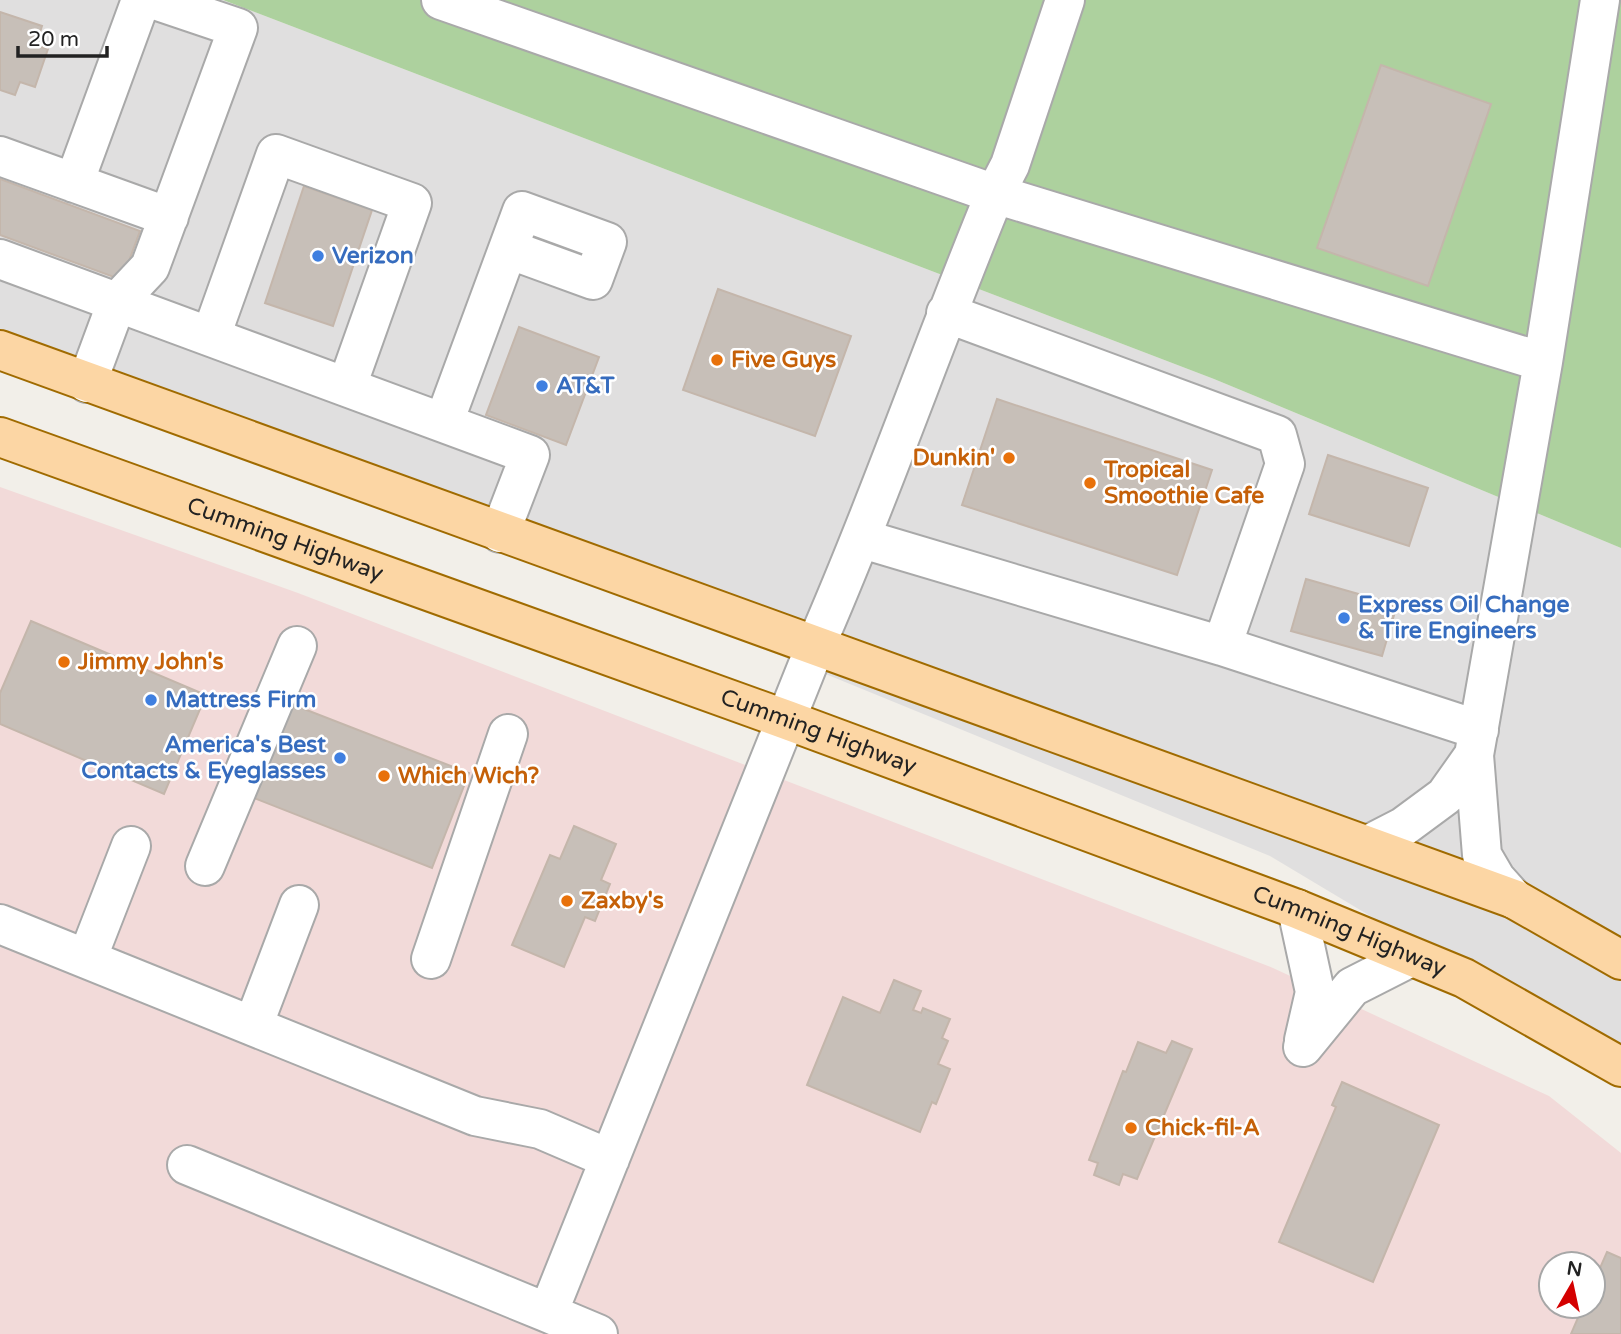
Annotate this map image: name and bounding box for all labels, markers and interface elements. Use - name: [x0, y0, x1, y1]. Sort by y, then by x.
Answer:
- scale bar: [18, 14, 107, 58]
- text: 20 m: [28, 27, 79, 52]
- place label: Verizon: [332, 242, 414, 270]
- marker: Verizon: [310, 248, 326, 264]
- place label: Five Guys: [731, 346, 836, 374]
- marker: Five Guys: [709, 352, 725, 368]
- place label: AT&T: [556, 372, 616, 400]
- marker: AT&T: [534, 378, 550, 394]
- place label: Dunkin': [913, 444, 995, 472]
- marker: Dunkin': [1001, 450, 1017, 466]
- place label: Tropical Smoothie Cafe: [1103, 456, 1264, 510]
- marker: Tropical Smoothie Cafe: [1082, 475, 1098, 491]
- street label: Cumming Highway: [183, 491, 387, 588]
- place label: Express Oil Change & Tire Engineers: [1358, 591, 1570, 645]
- marker: Express Oil Change & Tire Engineers: [1336, 610, 1352, 626]
- place label: Jimmy John's: [77, 648, 224, 676]
- marker: Jimmy John's: [56, 654, 72, 670]
- street label: Cumming Highway: [717, 683, 920, 781]
- place label: Mattress Firm: [165, 686, 316, 714]
- marker: Mattress Firm: [143, 692, 159, 708]
- place label: America's Best Contacts & Eyeglasses: [81, 731, 326, 785]
- marker: America's Best Contacts & Eyeglasses: [332, 750, 348, 766]
- place label: Which Wich?: [398, 762, 539, 790]
- marker: Which Wich?: [376, 768, 392, 784]
- street label: Cumming Highway: [1248, 880, 1450, 983]
- place label: Zaxby's: [581, 887, 664, 915]
- marker: Zaxby's: [559, 893, 575, 909]
- place label: Chick-fil-A: [1145, 1114, 1260, 1142]
- marker: Chick-fil-A: [1123, 1120, 1139, 1136]
- north arrow: [1537, 1250, 1607, 1320]
- text: N: [1565, 1257, 1584, 1281]

